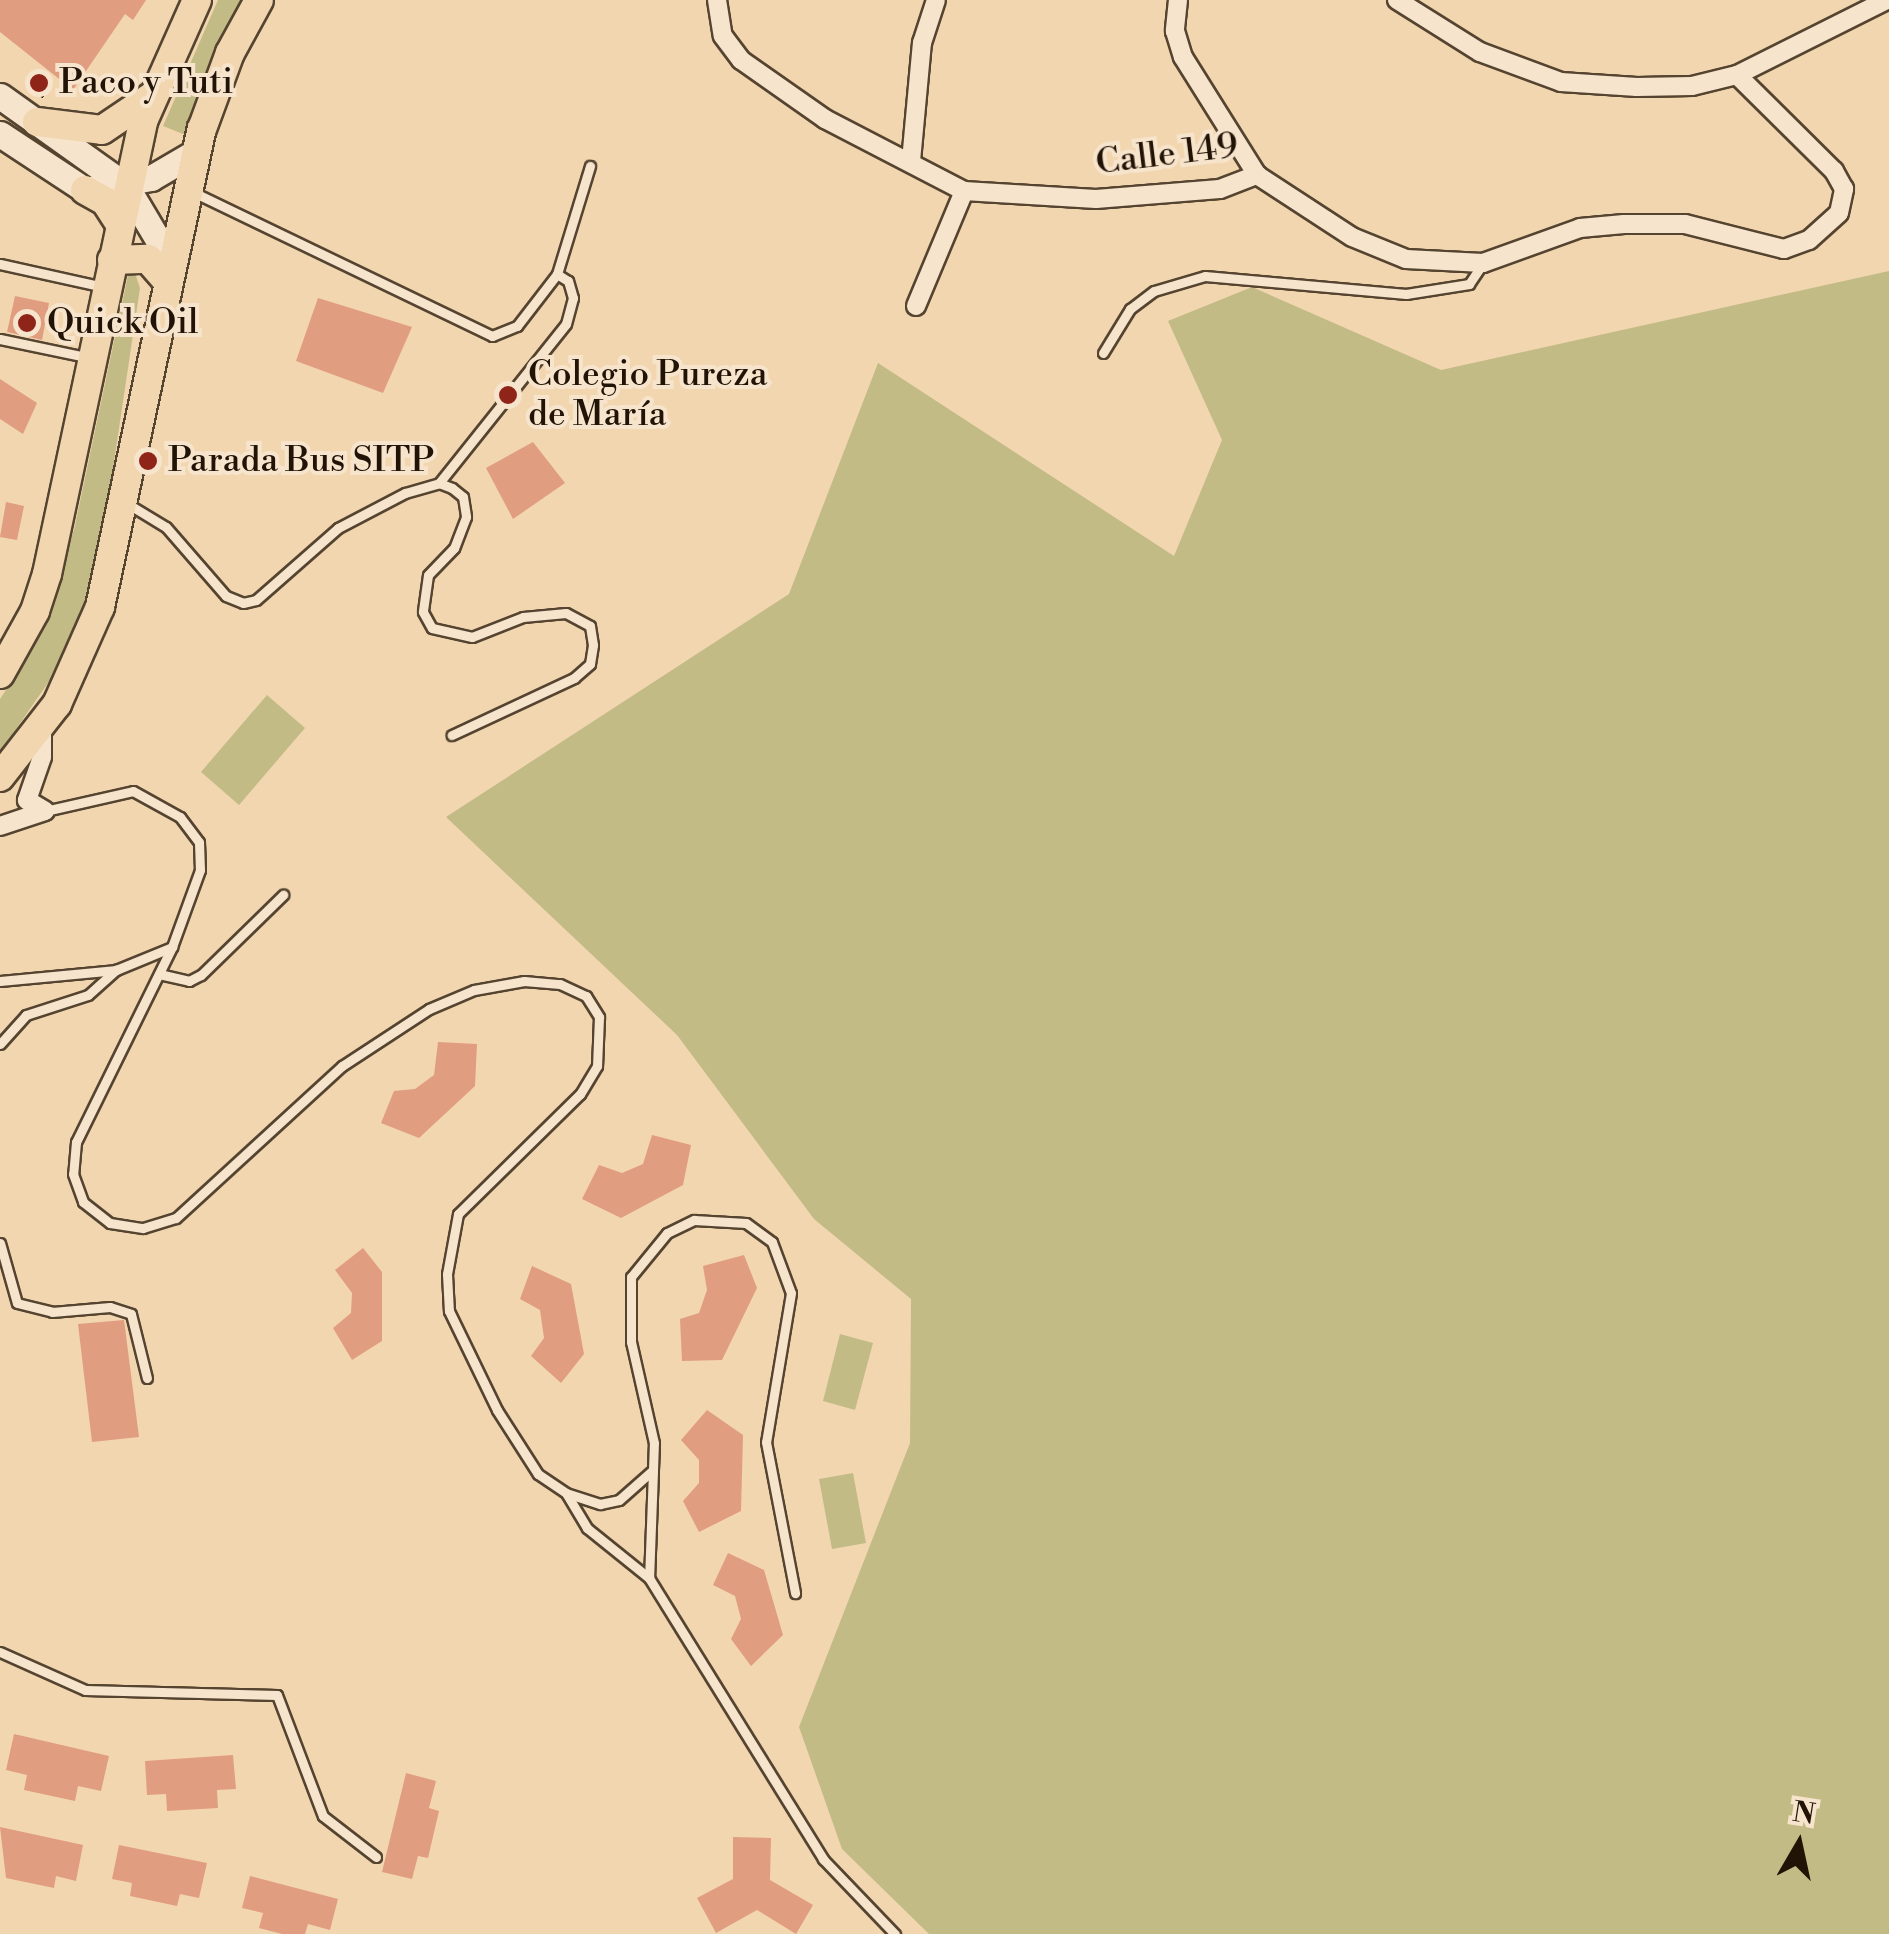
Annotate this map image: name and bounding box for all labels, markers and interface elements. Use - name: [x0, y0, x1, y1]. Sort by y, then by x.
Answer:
- place label: Paco y Tuti: [59, 62, 233, 104]
- marker: Paco y Tuti: [28, 72, 50, 94]
- street label: Calle 149: [1093, 125, 1241, 185]
- place label: Quick Oil: [47, 302, 198, 344]
- marker: Quick Oil: [16, 312, 38, 334]
- place label: Colegio Pureza de María: [528, 354, 768, 436]
- marker: Colegio Pureza de María: [497, 384, 519, 406]
- place label: Parada Bus SITP: [168, 440, 434, 482]
- marker: Parada Bus SITP: [137, 450, 159, 472]
- north arrow: [1749, 1794, 1849, 1894]
- text: N: [1790, 1795, 1817, 1833]

